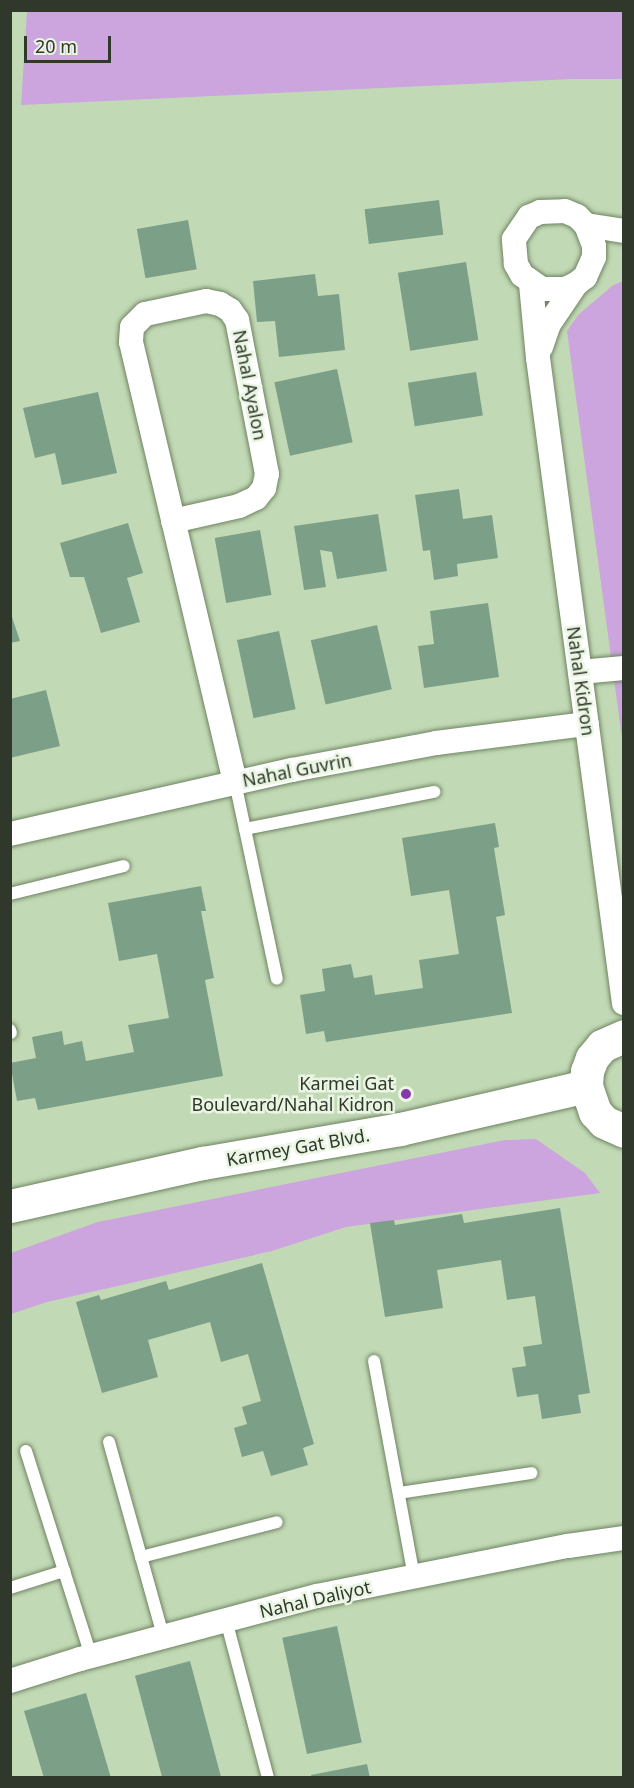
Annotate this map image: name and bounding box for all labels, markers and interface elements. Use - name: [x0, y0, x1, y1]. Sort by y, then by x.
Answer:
- scale bar: [27, 24, 114, 62]
- text: 20 m: [35, 34, 77, 58]
- street label: Nahal Ayalon: [229, 328, 271, 442]
- street label: Nahal Kidron: [563, 625, 599, 737]
- street label: Nahal Guvrin: [241, 749, 353, 791]
- place label: Karmei Gat Boulevard/Nahal Kidron: [192, 1073, 394, 1116]
- marker: Karmei Gat Boulevard/Nahal Kidron: [399, 1087, 413, 1101]
- street label: Karmey Gat Blvd.: [225, 1124, 371, 1170]
- street label: Nahal Daliyot: [257, 1576, 373, 1622]

